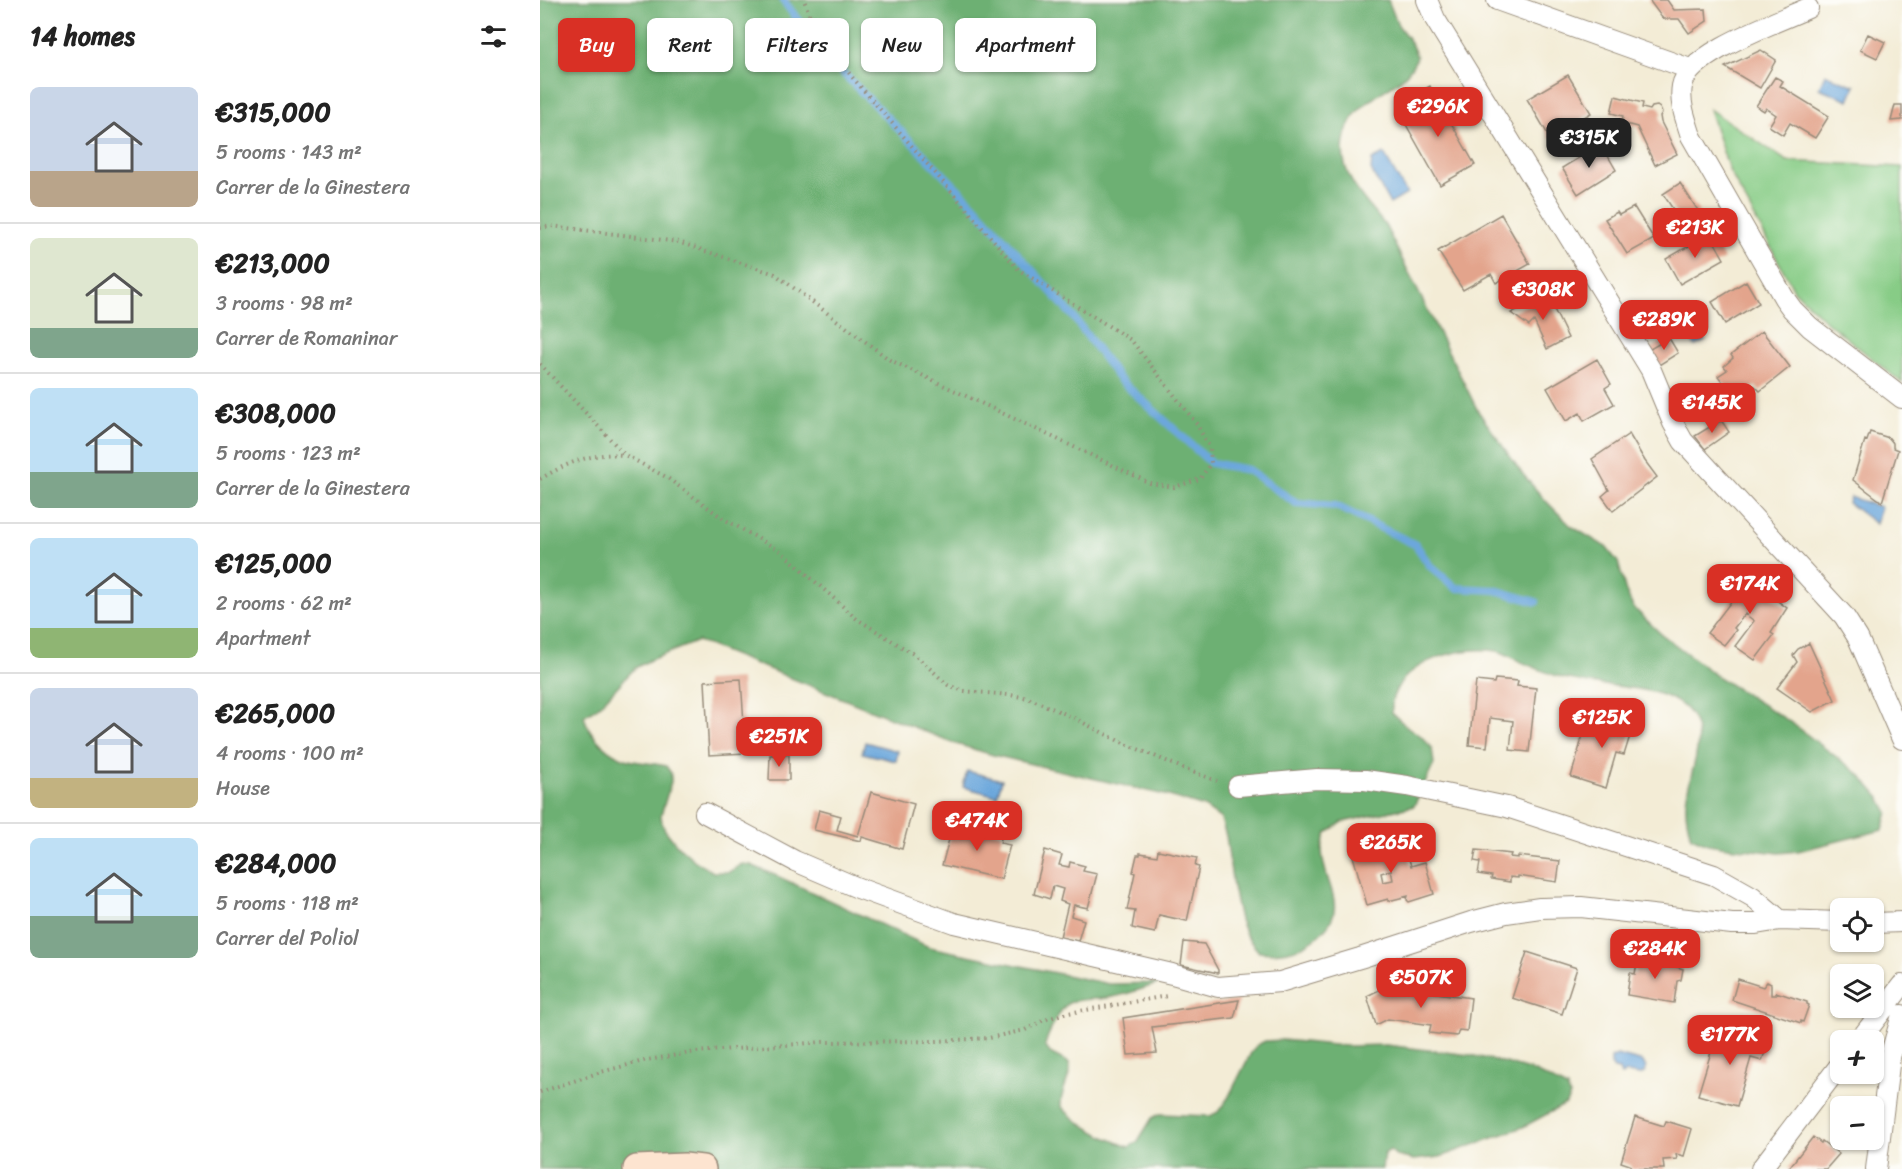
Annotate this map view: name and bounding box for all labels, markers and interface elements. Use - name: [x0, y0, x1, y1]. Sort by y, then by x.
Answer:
- text: 14 homes: [30, 13, 135, 59]
- chip: Buy: [558, 18, 635, 72]
- chip: Rent: [647, 18, 733, 72]
- chip: Filters: [745, 18, 849, 72]
- chip: New: [861, 18, 943, 72]
- chip: Apartment: [955, 18, 1096, 72]
- icon: filters: [477, 20, 510, 53]
- pin: €296K: [1396, 87, 1480, 138]
- text: €315,000: [216, 89, 331, 135]
- text: €296K: [1408, 89, 1468, 124]
- icon: home: [78, 111, 150, 183]
- pin: €315K: [1547, 118, 1631, 169]
- text: €315K: [1560, 120, 1618, 155]
- text: 5 rooms · 143 m²: [216, 135, 362, 170]
- text: Carrer de la Ginestera: [216, 170, 410, 205]
- pin: €213K: [1653, 208, 1737, 259]
- text: €213K: [1667, 210, 1723, 245]
- text: €213,000: [216, 240, 330, 286]
- icon: home: [78, 262, 150, 334]
- pin: €308K: [1501, 270, 1585, 321]
- text: €308K: [1512, 272, 1574, 307]
- text: 3 rooms · 98 m²: [216, 286, 353, 321]
- pin: €289K: [1622, 300, 1706, 351]
- text: €289K: [1633, 302, 1695, 337]
- text: Carrer de Romaninar: [216, 321, 397, 356]
- pin: €145K: [1670, 383, 1754, 434]
- text: €145K: [1683, 385, 1741, 420]
- text: €308,000: [216, 390, 336, 436]
- icon: home: [78, 412, 150, 484]
- text: 5 rooms · 123 m²: [216, 436, 361, 471]
- text: Carrer de la Ginestera: [216, 471, 410, 506]
- text: €125,000: [216, 540, 332, 586]
- icon: home: [78, 562, 150, 634]
- pin: €174K: [1708, 564, 1792, 615]
- text: €174K: [1721, 566, 1779, 601]
- text: 2 rooms · 62 m²: [216, 586, 352, 621]
- text: Apartment: [216, 621, 310, 656]
- text: €265,000: [216, 690, 335, 736]
- pin: €125K: [1560, 698, 1644, 749]
- text: €125K: [1573, 700, 1631, 735]
- icon: home: [78, 712, 150, 784]
- pin: €251K: [737, 717, 821, 768]
- text: €251K: [750, 719, 808, 754]
- text: 4 rooms · 100 m²: [216, 736, 364, 771]
- text: House: [216, 771, 270, 806]
- pin: €474K: [935, 801, 1019, 852]
- text: €474K: [946, 803, 1008, 838]
- pin: €265K: [1349, 823, 1433, 874]
- text: €265K: [1361, 825, 1421, 860]
- text: €284,000: [216, 840, 336, 886]
- icon: home: [78, 862, 150, 934]
- text: 5 rooms · 118 m²: [216, 886, 359, 921]
- map controls: [1830, 898, 1884, 1150]
- button: locate: [1830, 898, 1884, 952]
- text: Carrer del Poliol: [216, 921, 359, 956]
- pin: €284K: [1613, 929, 1697, 980]
- text: €284K: [1624, 931, 1686, 966]
- pin: €507K: [1379, 958, 1463, 1009]
- text: €507K: [1390, 960, 1452, 995]
- button: layers: [1830, 964, 1884, 1018]
- pin: €177K: [1688, 1015, 1772, 1066]
- text: €177K: [1702, 1017, 1758, 1052]
- button: +: [1830, 1030, 1884, 1084]
- button: −: [1830, 1096, 1884, 1150]

